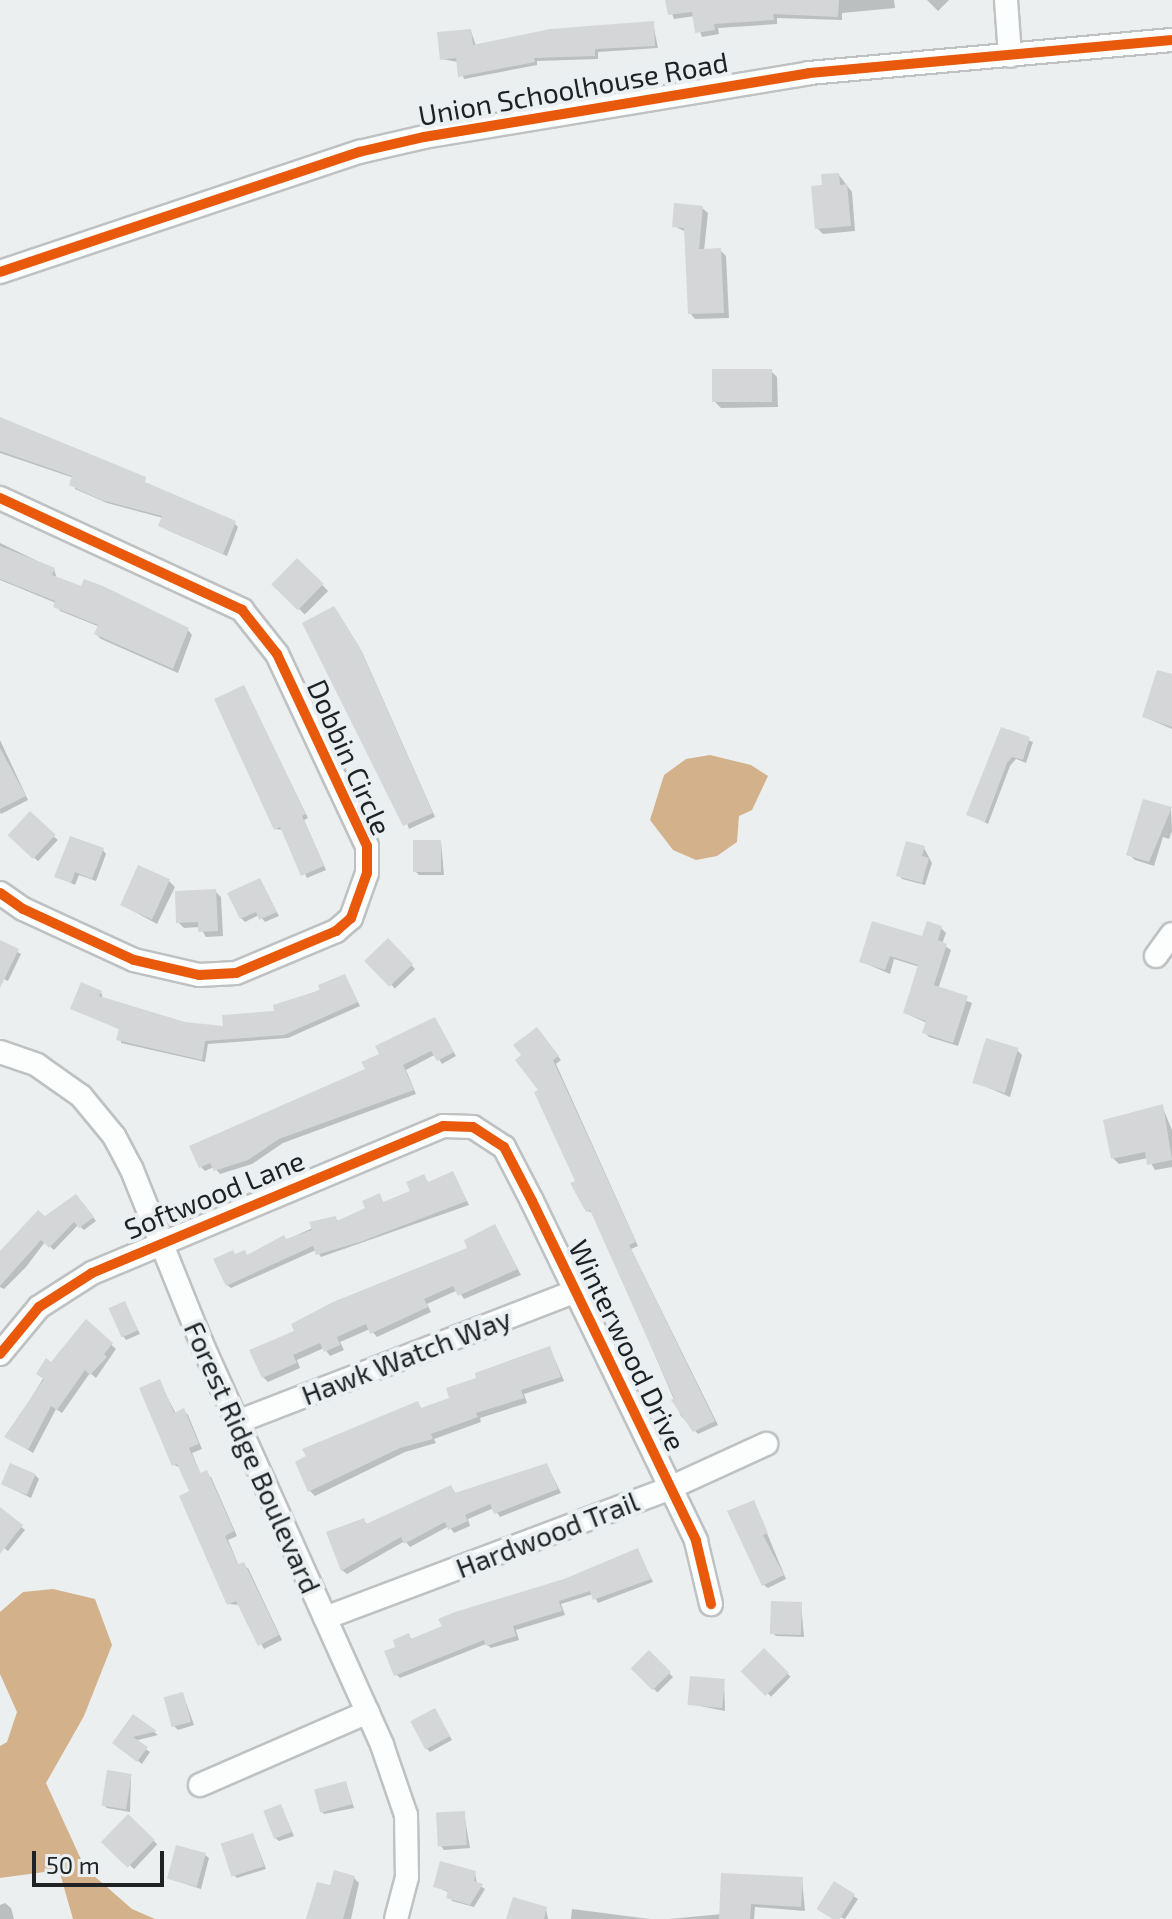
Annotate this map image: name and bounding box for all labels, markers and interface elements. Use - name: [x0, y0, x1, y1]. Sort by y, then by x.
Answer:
- street label: Union Schoolhouse Road: [415, 44, 731, 132]
- street label: Dobbin Circle: [301, 674, 399, 840]
- street label: Softwood Lane: [119, 1143, 309, 1245]
- street label: Winterwood Drive: [562, 1234, 694, 1456]
- street label: Hawk Watch Way: [296, 1300, 516, 1412]
- street label: Forest Ridge Boulevard: [178, 1316, 328, 1598]
- street label: Hardwood Trail: [451, 1484, 643, 1584]
- scale bar: [36, 1835, 168, 1885]
- text: 50 m: [46, 1850, 100, 1879]

